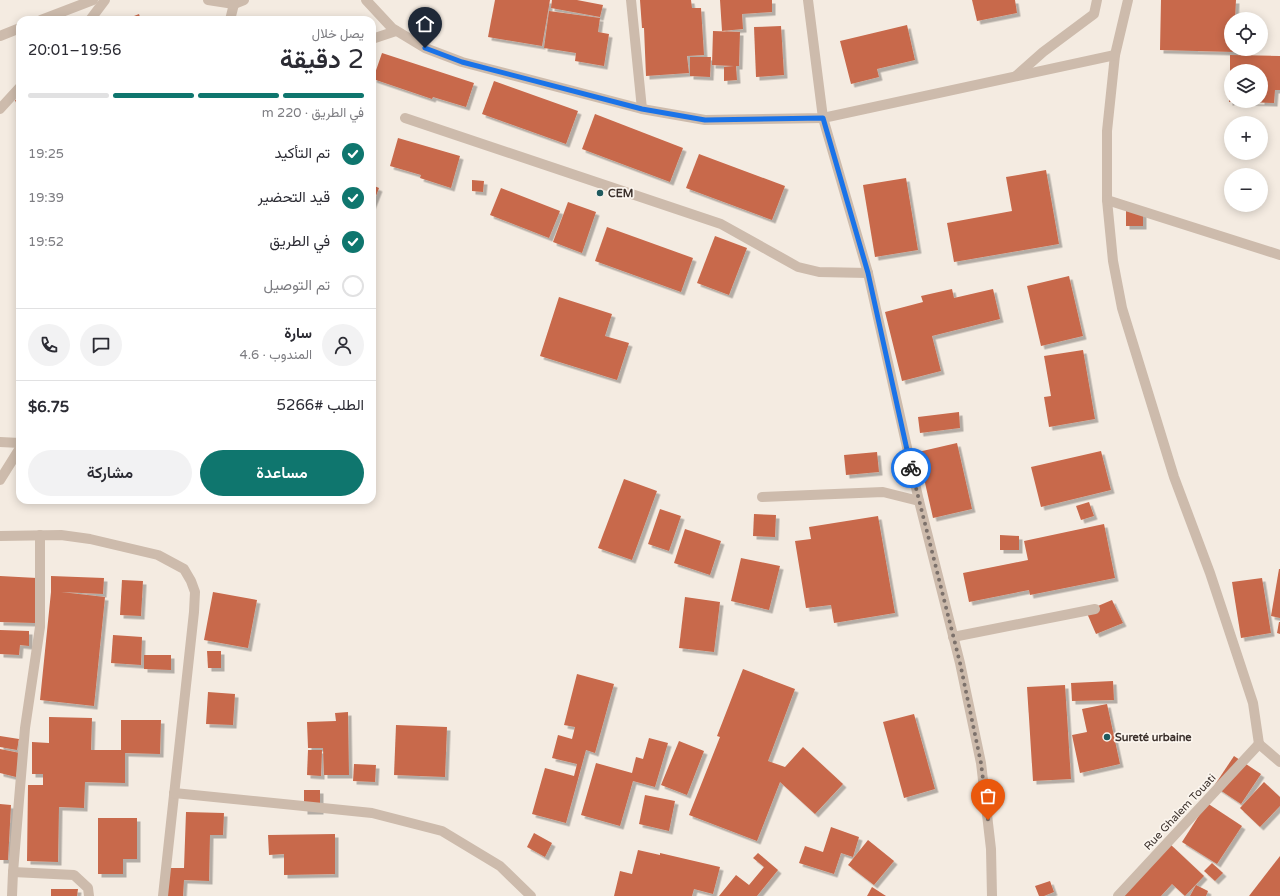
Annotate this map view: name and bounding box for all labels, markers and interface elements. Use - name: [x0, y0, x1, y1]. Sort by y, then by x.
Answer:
- pin: [408, 7.0, 442, 48]
- map controls: [1224, 12, 1268, 212]
- button: locate: [1224, 12, 1268, 56]
- icon: home: [414, 13, 436, 35]
- text: يصل خلال: [312, 26, 364, 42]
- text: 19:56–20:01: [28, 41, 121, 59]
- text: 2 دقيقة: [280, 44, 364, 75]
- button: layers: [1224, 64, 1268, 108]
- text: في الطريق · 220 m: [262, 105, 364, 121]
- button: +: [1224, 116, 1268, 160]
- icon: check: [342, 143, 364, 165]
- text: تم التأكيد: [274, 144, 330, 162]
- text: 19:25: [28, 146, 64, 162]
- button: −: [1224, 168, 1268, 212]
- icon: check: [342, 187, 364, 209]
- place label: CEM: [608, 187, 633, 200]
- text: قيد التحضير: [258, 188, 330, 206]
- marker: CEM: [595, 188, 605, 198]
- text: 19:39: [28, 190, 64, 206]
- icon: check: [342, 231, 364, 253]
- text: في الطريق: [270, 232, 330, 250]
- text: 19:52: [28, 234, 64, 250]
- text: تم التوصيل: [264, 276, 330, 294]
- button: phone: [28, 324, 70, 366]
- button: chat: [80, 324, 122, 366]
- text: سارة: [284, 324, 312, 342]
- button: person: [322, 324, 364, 366]
- text: المندوب · 4.6: [239, 347, 312, 363]
- text: الطلب #5266: [277, 396, 364, 414]
- text: $6.75: [28, 398, 69, 416]
- courier: [891, 448, 931, 488]
- button: مشاركة: [28, 450, 192, 496]
- button: مساعدة: [200, 450, 364, 496]
- icon: bike: [900, 457, 922, 479]
- place label: Sureté urbaine: [1115, 731, 1192, 744]
- marker: Sureté urbaine: [1102, 732, 1112, 742]
- street label: Rue Ghalem Touati: [1141, 771, 1219, 853]
- pin: [971, 779, 1005, 820]
- icon: bag: [977, 785, 999, 807]

